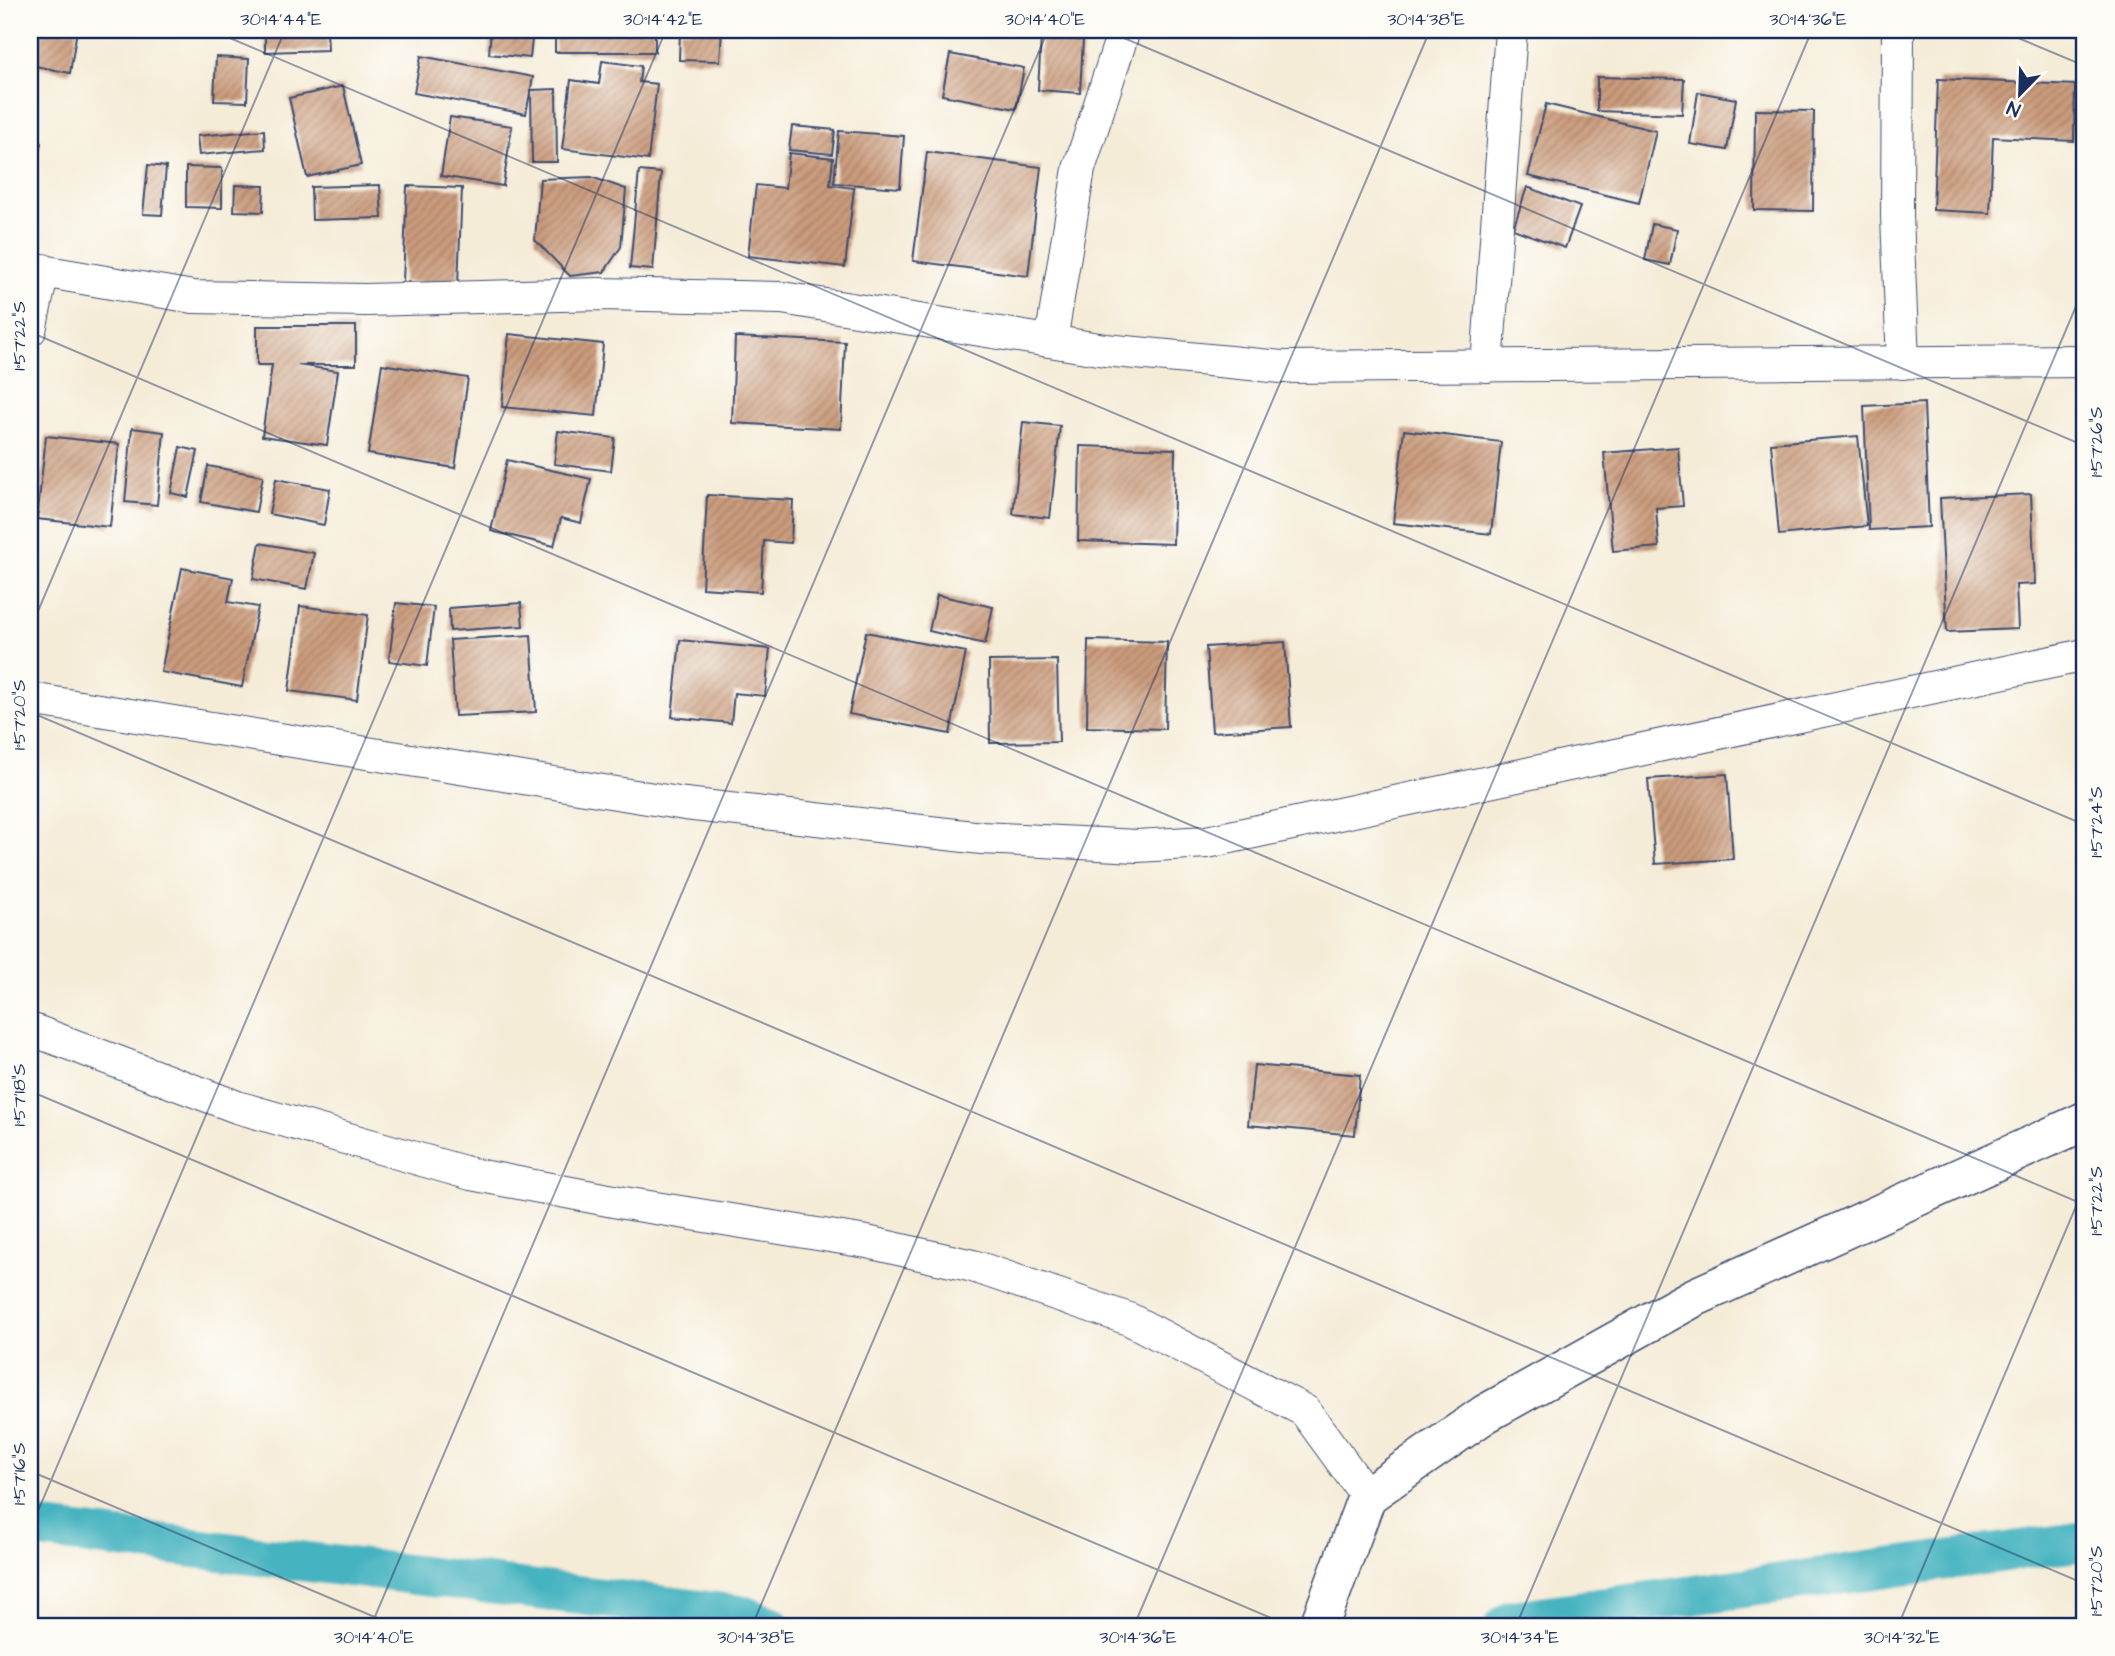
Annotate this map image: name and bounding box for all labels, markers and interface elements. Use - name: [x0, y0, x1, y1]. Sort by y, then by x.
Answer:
- text: 30°14'44"E: [240, 7, 322, 32]
- text: 30°14'42"E: [623, 7, 703, 32]
- text: 30°14'40"E: [1005, 7, 1086, 32]
- text: 30°14'38"E: [1387, 7, 1465, 32]
- text: 30°14'36"E: [1769, 7, 1847, 32]
- north arrow: [1986, 60, 2056, 130]
- text: N: [2003, 93, 2025, 123]
- text: 1°57'22"S: [7, 301, 32, 371]
- text: 1°57'26"S: [2084, 407, 2109, 477]
- text: 1°57'20"S: [7, 680, 32, 750]
- text: 1°57'24"S: [2084, 786, 2109, 858]
- text: 1°57'18"S: [7, 1064, 32, 1126]
- text: 1°57'22"S: [2084, 1166, 2109, 1236]
- text: 1°57'16"S: [7, 1443, 32, 1505]
- text: 1°57'20"S: [2084, 1546, 2109, 1616]
- text: 30°14'40"E: [334, 1625, 415, 1650]
- text: 30°14'38"E: [717, 1625, 795, 1650]
- text: 30°14'36"E: [1099, 1625, 1177, 1650]
- text: 30°14'34"E: [1481, 1625, 1559, 1650]
- text: 30°14'32"E: [1864, 1625, 1940, 1650]

